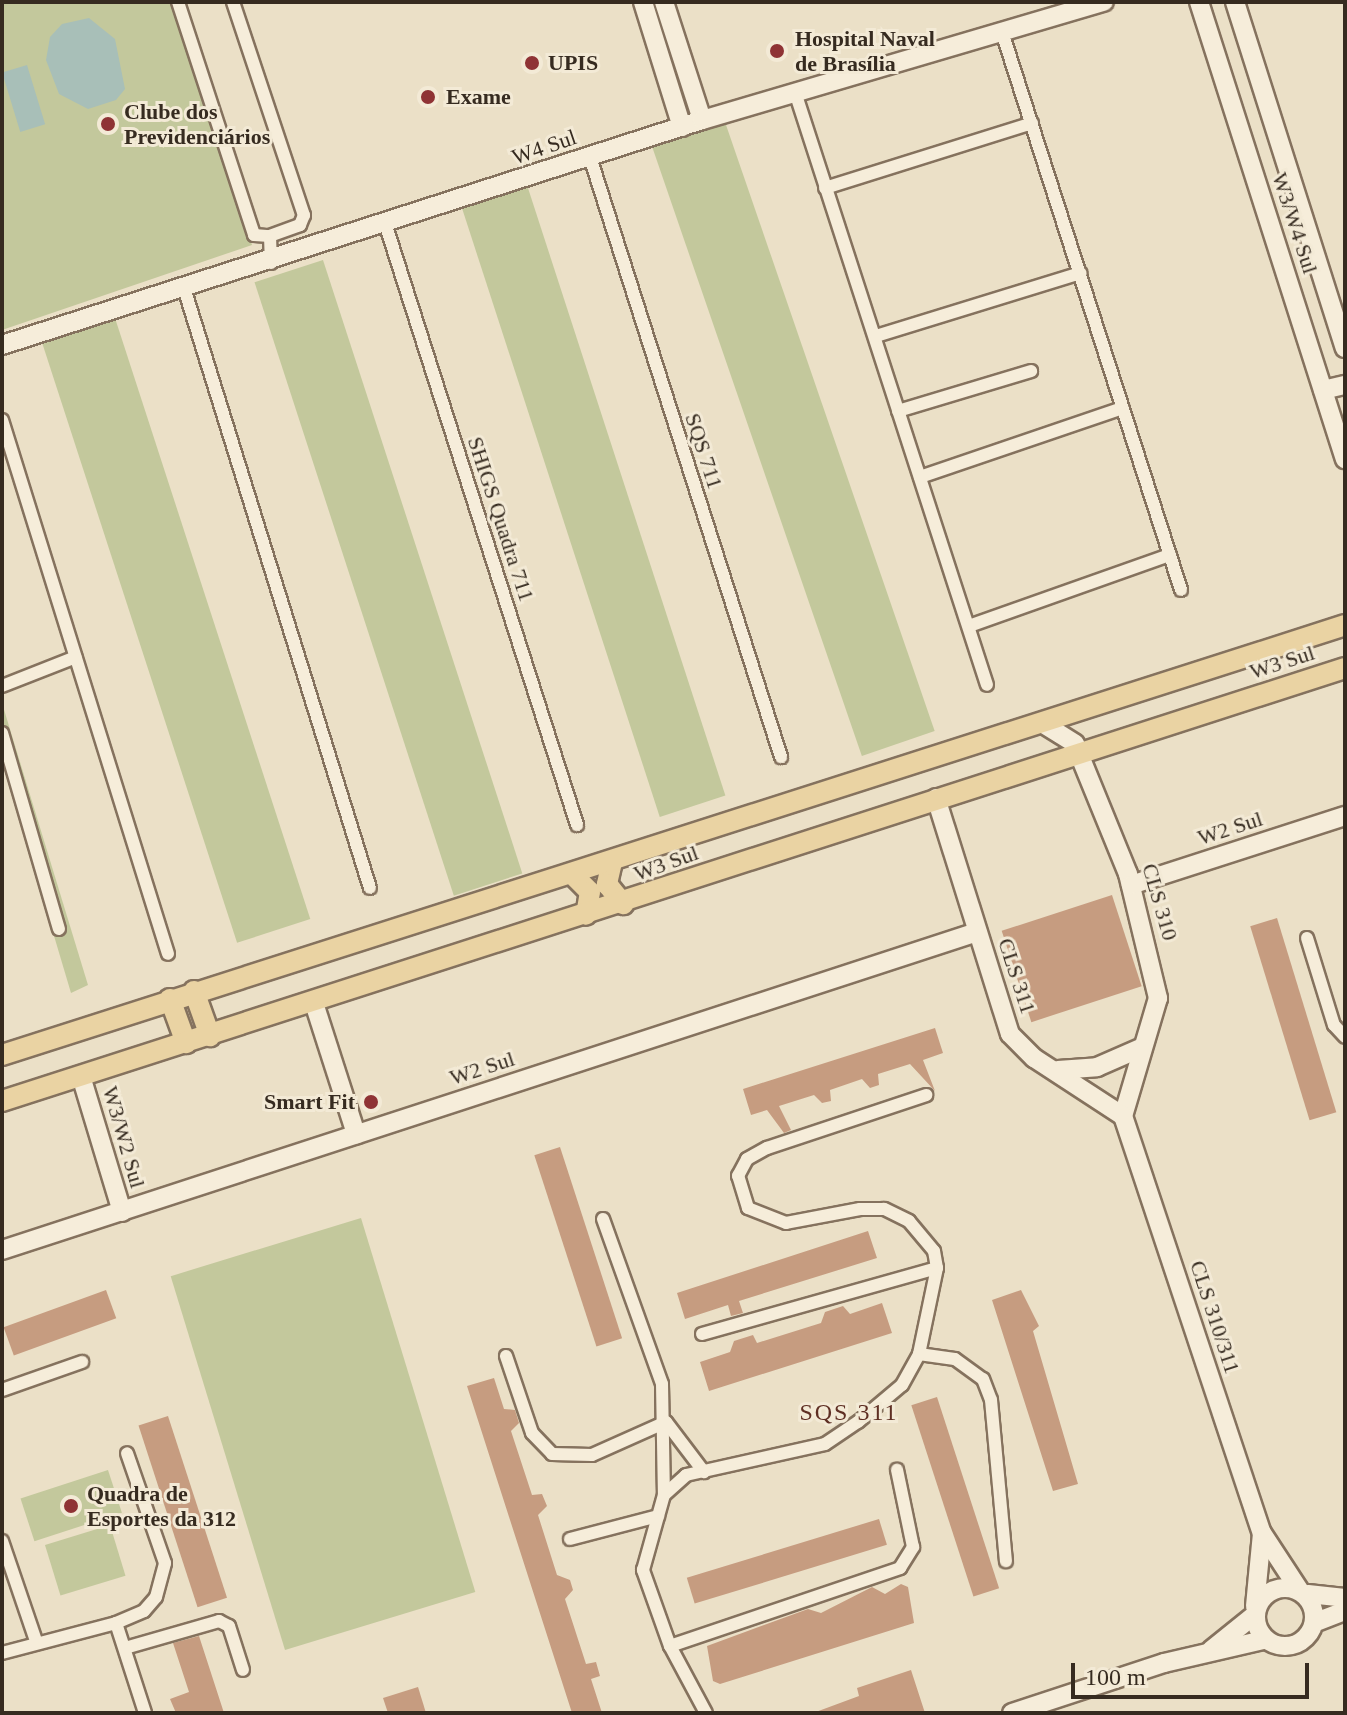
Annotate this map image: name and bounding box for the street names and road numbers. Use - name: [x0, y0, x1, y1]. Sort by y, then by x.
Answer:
- street label: W4 Sul: [508, 124, 580, 170]
- street label: W3/W4 Sul: [1266, 169, 1324, 277]
- street label: SQS 711: [679, 410, 729, 492]
- street label: SHIGS Quadra 711: [462, 433, 540, 605]
- street label: W3 Sul: [1246, 639, 1318, 685]
- street label: W2 Sul: [1194, 805, 1266, 851]
- street label: W3 Sul: [630, 839, 702, 887]
- street label: CLS 310: [1136, 860, 1184, 944]
- street label: CLS 311: [992, 935, 1042, 1017]
- street label: W2 Sul: [446, 1045, 518, 1091]
- street label: W3/W2 Sul: [97, 1083, 151, 1191]
- street label: CLS 310/311: [1184, 1257, 1246, 1377]

